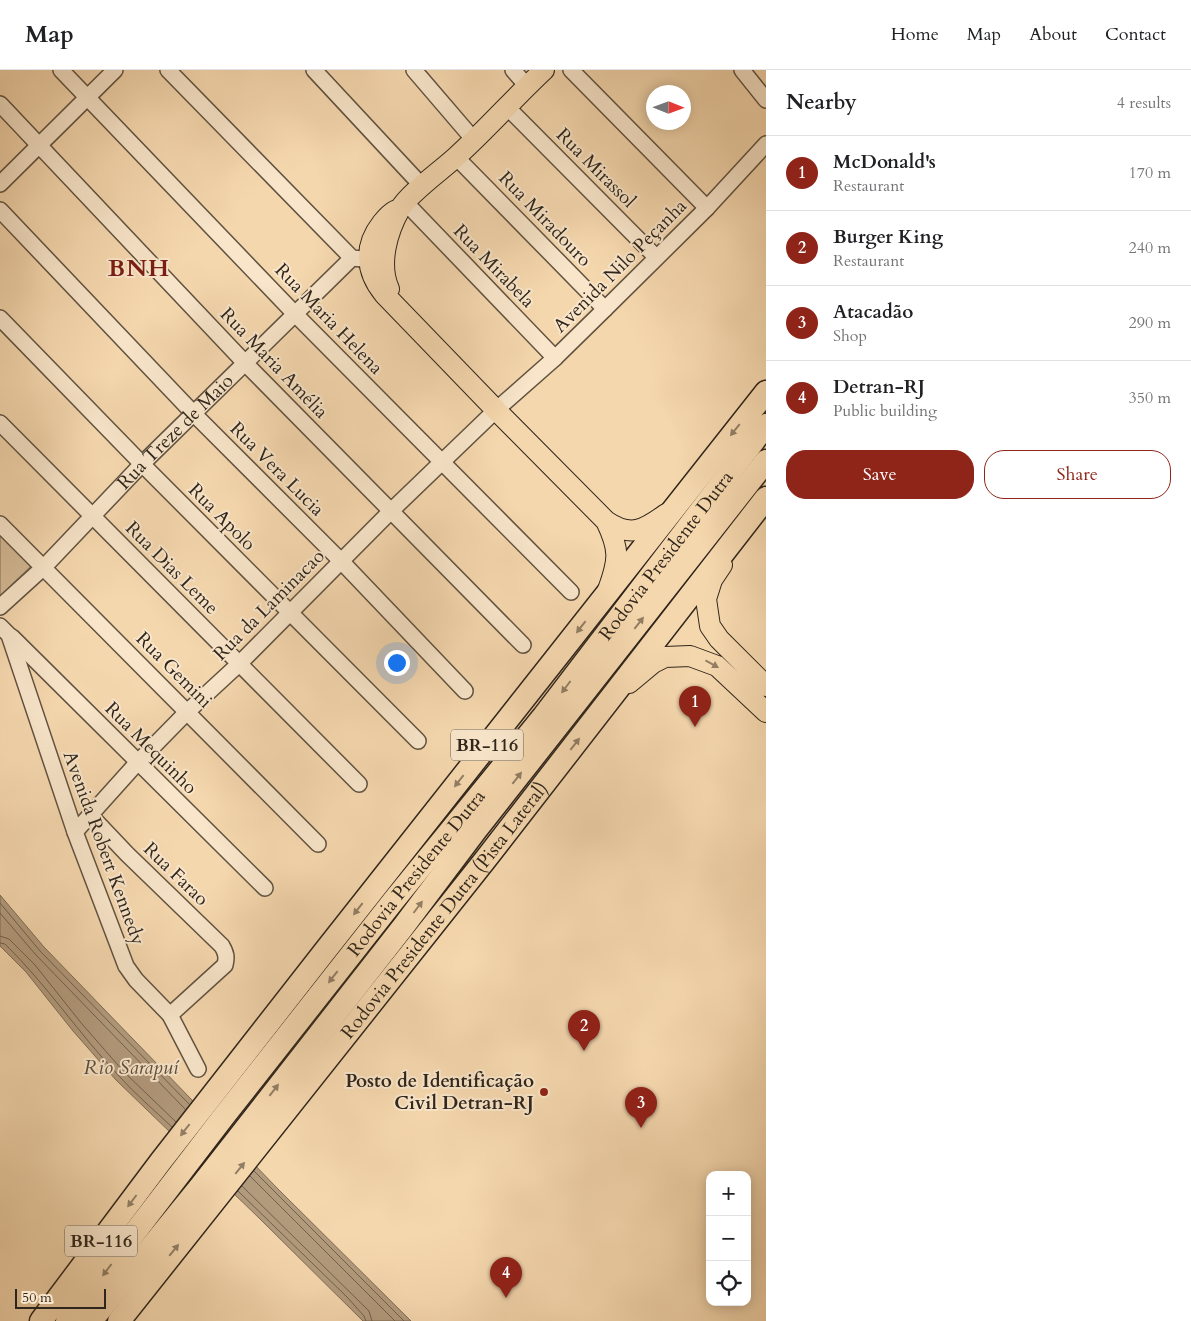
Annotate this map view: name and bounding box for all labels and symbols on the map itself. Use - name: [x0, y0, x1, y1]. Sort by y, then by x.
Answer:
- north arrow: [646, 85, 691, 130]
- street label: Rua Mirassol: [550, 122, 642, 214]
- street label: Rua Miradouro: [493, 166, 597, 272]
- street label: Avenida Nilo Peçanha: [547, 193, 693, 339]
- street label: Rua Mirabela: [447, 218, 541, 314]
- district label: BNH: [108, 252, 170, 285]
- street label: Rua Maria Helena: [269, 258, 389, 380]
- street label: Rua Maria Amélia: [214, 302, 334, 424]
- street label: Rua Treze de Maio: [111, 368, 239, 495]
- street label: Rua Vera Lucia: [224, 416, 330, 522]
- one-way arrow: [730, 423, 741, 436]
- street label: Rodovia Presidente Dutra: [593, 466, 739, 646]
- street label: Rua Apolo: [182, 477, 262, 557]
- street label: Rua Dias Leme: [120, 516, 224, 620]
- street label: Rua da Laminacao: [208, 544, 330, 666]
- one-way arrow: [634, 616, 644, 630]
- one-way arrow: [576, 620, 587, 633]
- street label: Rua Gemini: [130, 626, 218, 714]
- your location: [384, 650, 410, 676]
- one-way arrow: [705, 660, 719, 669]
- one-way arrow: [561, 680, 571, 693]
- pin: 1: [679, 686, 711, 727]
- street label: Rua Mequinho: [99, 696, 203, 800]
- road number: BR-116: [451, 730, 523, 760]
- one-way arrow: [570, 738, 580, 751]
- street label: Avenida Robert Kennedy: [57, 747, 151, 949]
- one-way arrow: [511, 772, 522, 785]
- one-way arrow: [453, 775, 464, 788]
- street label: Rodovia Presidente Dutra (Pista Lateral): [335, 776, 554, 1044]
- street label: Rodovia Presidente Dutra: [341, 784, 491, 962]
- street label: Rua Farao: [138, 836, 214, 912]
- one-way arrow: [412, 901, 423, 914]
- one-way arrow: [353, 902, 364, 915]
- one-way arrow: [328, 970, 339, 983]
- pin: 2: [568, 1010, 600, 1051]
- water label: Rio Sarapuí: [84, 1054, 180, 1081]
- place label: Posto de Identificação Civil Detran-RJ: [345, 1068, 534, 1116]
- one-way arrow: [269, 1083, 279, 1097]
- marker: Posto de Identificação Civil Detran-RJ: [538, 1086, 550, 1098]
- pin: 3: [625, 1087, 657, 1128]
- one-way arrow: [180, 1124, 191, 1137]
- one-way arrow: [235, 1162, 246, 1175]
- one-way arrow: [127, 1194, 137, 1208]
- road number: BR-116: [65, 1226, 137, 1256]
- one-way arrow: [169, 1244, 180, 1257]
- pin: 4: [490, 1257, 522, 1298]
- one-way arrow: [101, 1263, 112, 1276]
- scale bar: [15, 1286, 106, 1309]

